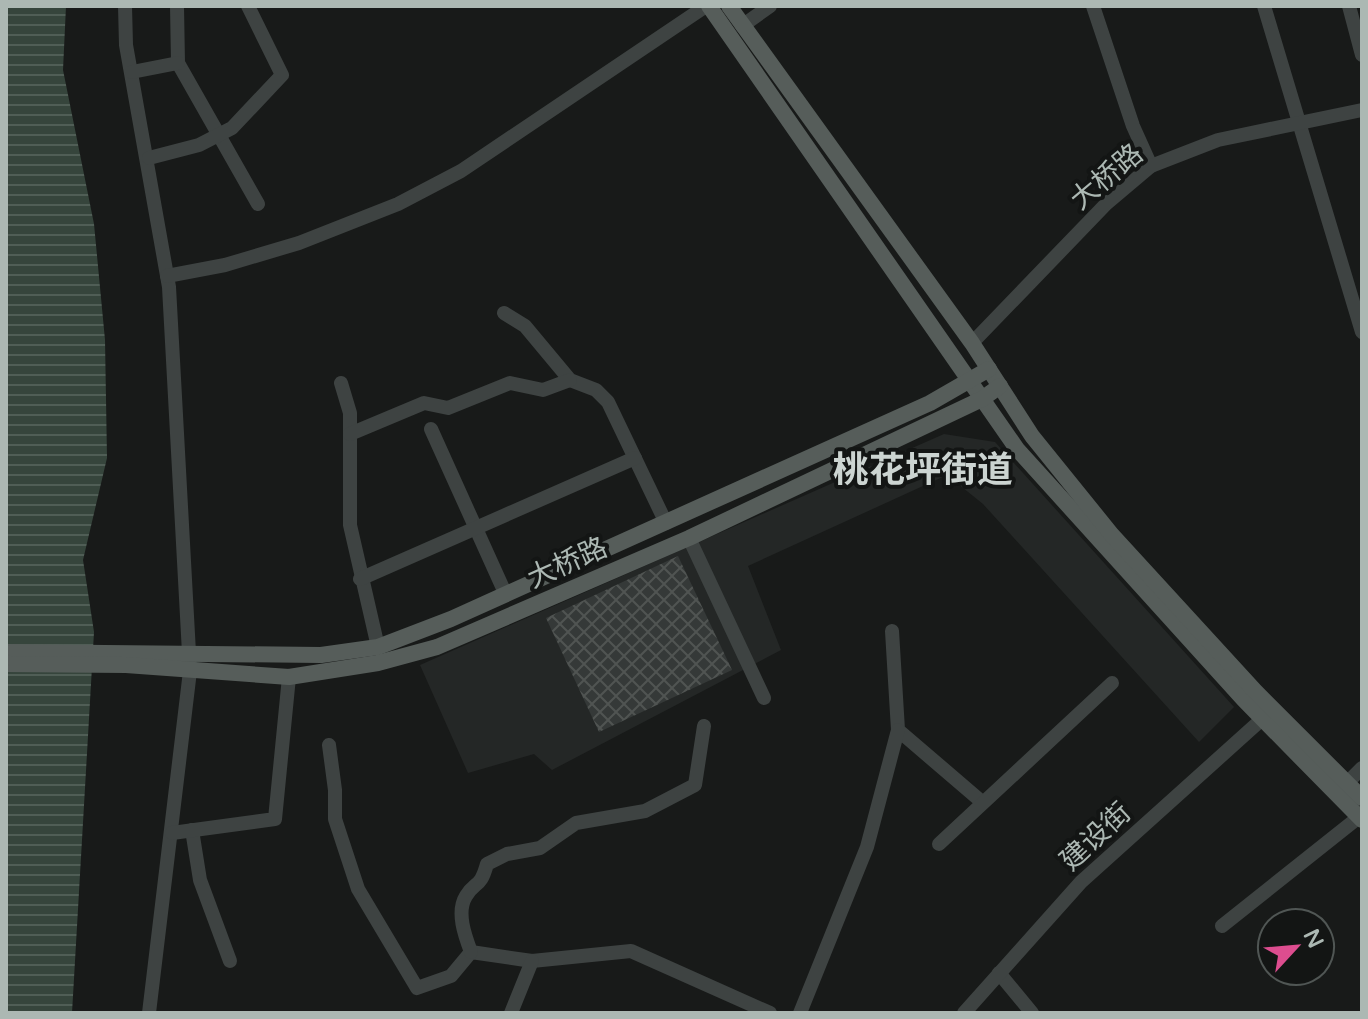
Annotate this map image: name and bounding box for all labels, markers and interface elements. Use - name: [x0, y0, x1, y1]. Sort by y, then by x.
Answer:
- street label: 大桥路: [1064, 137, 1150, 217]
- district label: 桃花坪街道: [833, 449, 1013, 492]
- street label: 大桥路: [522, 530, 613, 596]
- street label: 建设街: [1053, 796, 1138, 878]
- north arrow: [1256, 907, 1336, 987]
- text: N: [1298, 925, 1329, 952]

